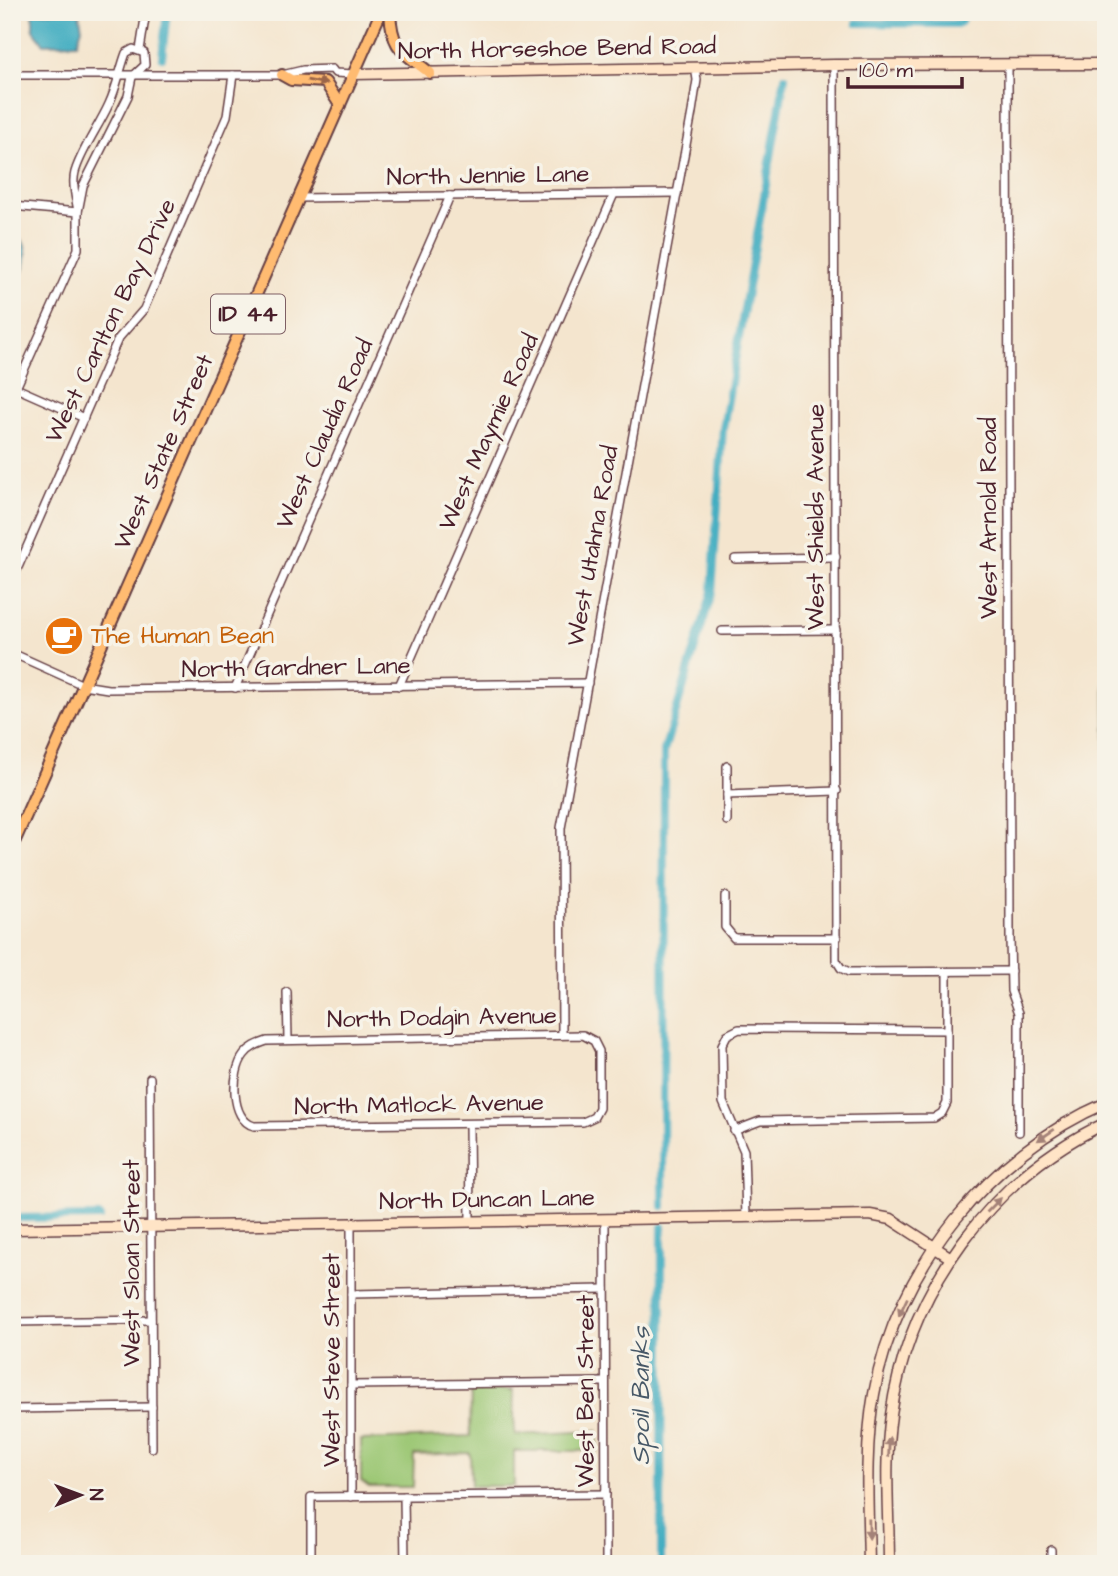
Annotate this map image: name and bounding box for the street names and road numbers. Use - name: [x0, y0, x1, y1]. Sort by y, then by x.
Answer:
- street label: North Horseshoe Bend Road: [398, 29, 716, 69]
- street label: North Jennie Lane: [386, 157, 590, 195]
- street label: West Carlton Bay Drive: [37, 193, 186, 449]
- road number: ID 44: [211, 294, 285, 334]
- street label: West Maymie Road: [430, 328, 549, 536]
- street label: West Claudia Road: [268, 333, 382, 535]
- street label: West State Street: [106, 349, 222, 555]
- street label: West Shields Avenue: [799, 404, 833, 630]
- street label: West Arnold Road: [972, 417, 1006, 619]
- street label: West Utahna Road: [559, 443, 627, 649]
- street label: North Gardner Lane: [181, 649, 411, 687]
- street label: North Dodgin Avenue: [327, 999, 557, 1038]
- street label: North Matlock Avenue: [294, 1086, 544, 1124]
- street label: West Sloan Street: [115, 1159, 149, 1367]
- street label: North Duncan Lane: [379, 1181, 595, 1219]
- street label: West Steve Street: [315, 1253, 349, 1467]
- street label: West Ben Street: [569, 1294, 603, 1487]

